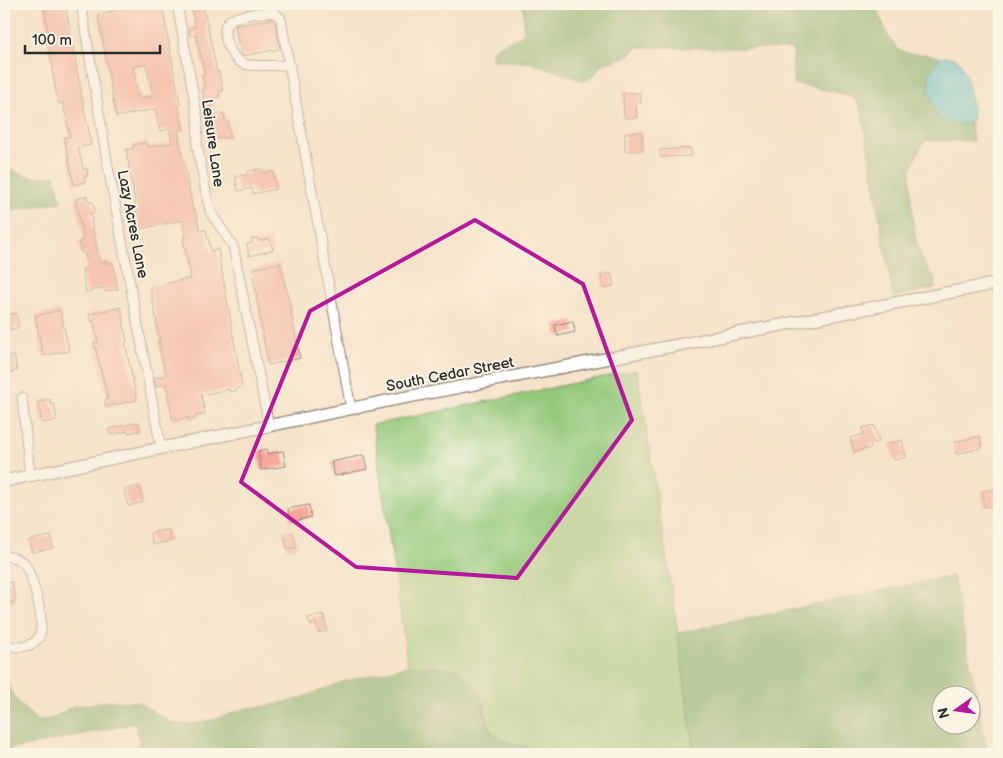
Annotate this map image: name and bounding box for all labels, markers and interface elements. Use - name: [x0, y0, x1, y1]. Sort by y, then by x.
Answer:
- scale bar: [25, 22, 160, 54]
- text: 100 m: [32, 31, 72, 50]
- street label: Leisure Lane: [197, 98, 228, 188]
- street label: Lazy Acres Lane: [113, 168, 152, 280]
- street label: South Cedar Street: [385, 353, 516, 396]
- north arrow: [930, 686, 980, 736]
- text: N: [934, 706, 953, 720]

